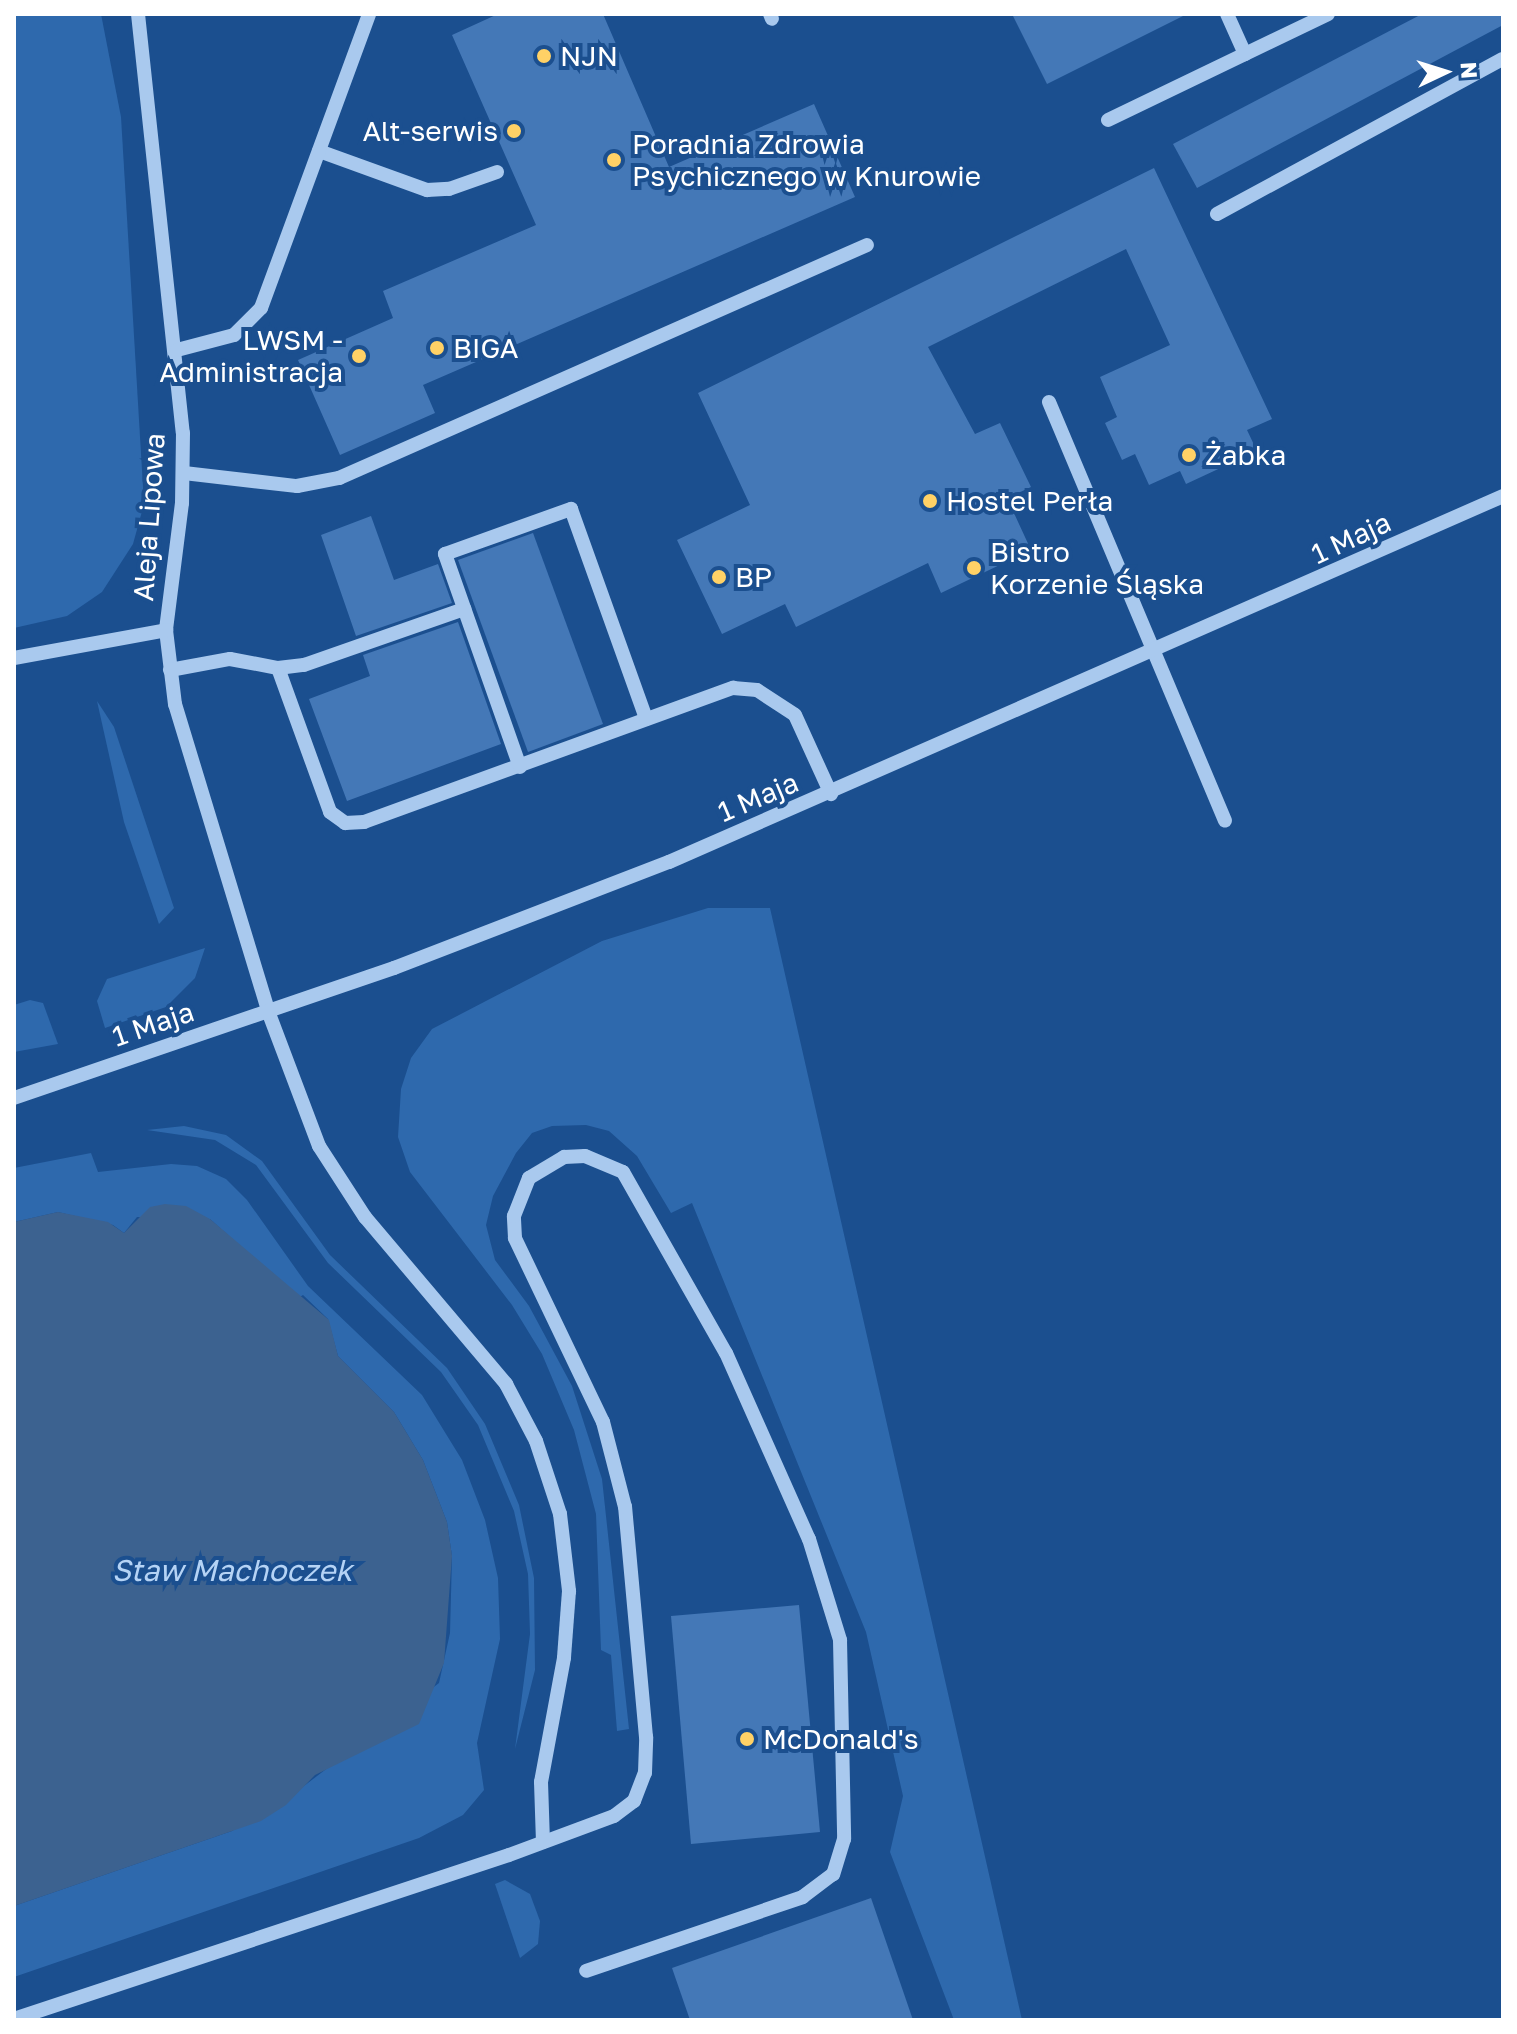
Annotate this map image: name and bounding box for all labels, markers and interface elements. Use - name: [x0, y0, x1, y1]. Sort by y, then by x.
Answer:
- north arrow: [1405, 32, 1485, 112]
- place label: NJN: [560, 39, 618, 73]
- marker: NJN: [535, 47, 553, 65]
- text: N: [1455, 61, 1483, 80]
- place label: Alt-serwis: [363, 114, 498, 148]
- marker: Alt-serwis: [505, 122, 523, 140]
- place label: Poradnia Zdrowia Psychicznego w Knurowie: [632, 127, 981, 193]
- marker: Poradnia Zdrowia Psychicznego w Knurowie: [603, 149, 625, 171]
- place label: LWSM - Administracja: [159, 323, 343, 389]
- place label: BIGA: [453, 331, 518, 365]
- marker: BIGA: [428, 339, 446, 357]
- marker: LWSM - Administracja: [350, 347, 368, 365]
- street label: Aleja Lipowa: [126, 432, 172, 602]
- place label: Żabka: [1205, 438, 1286, 472]
- marker: Żabka: [1180, 446, 1198, 464]
- place label: Hostel Perła: [946, 484, 1113, 518]
- marker: Hostel Perła: [921, 492, 939, 510]
- street label: 1 Maja: [1306, 505, 1396, 571]
- place label: Bistro Korzenie Śląska: [990, 535, 1204, 601]
- marker: Bistro Korzenie Śląska: [965, 559, 983, 577]
- place label: BP: [735, 560, 772, 594]
- marker: BP: [710, 568, 728, 586]
- street label: 1 Maja: [713, 765, 803, 829]
- street label: 1 Maja: [108, 994, 198, 1054]
- water label: Staw Machoczek: [112, 1552, 352, 1588]
- place label: McDonald's: [763, 1722, 919, 1756]
- marker: McDonald's: [738, 1730, 756, 1748]

